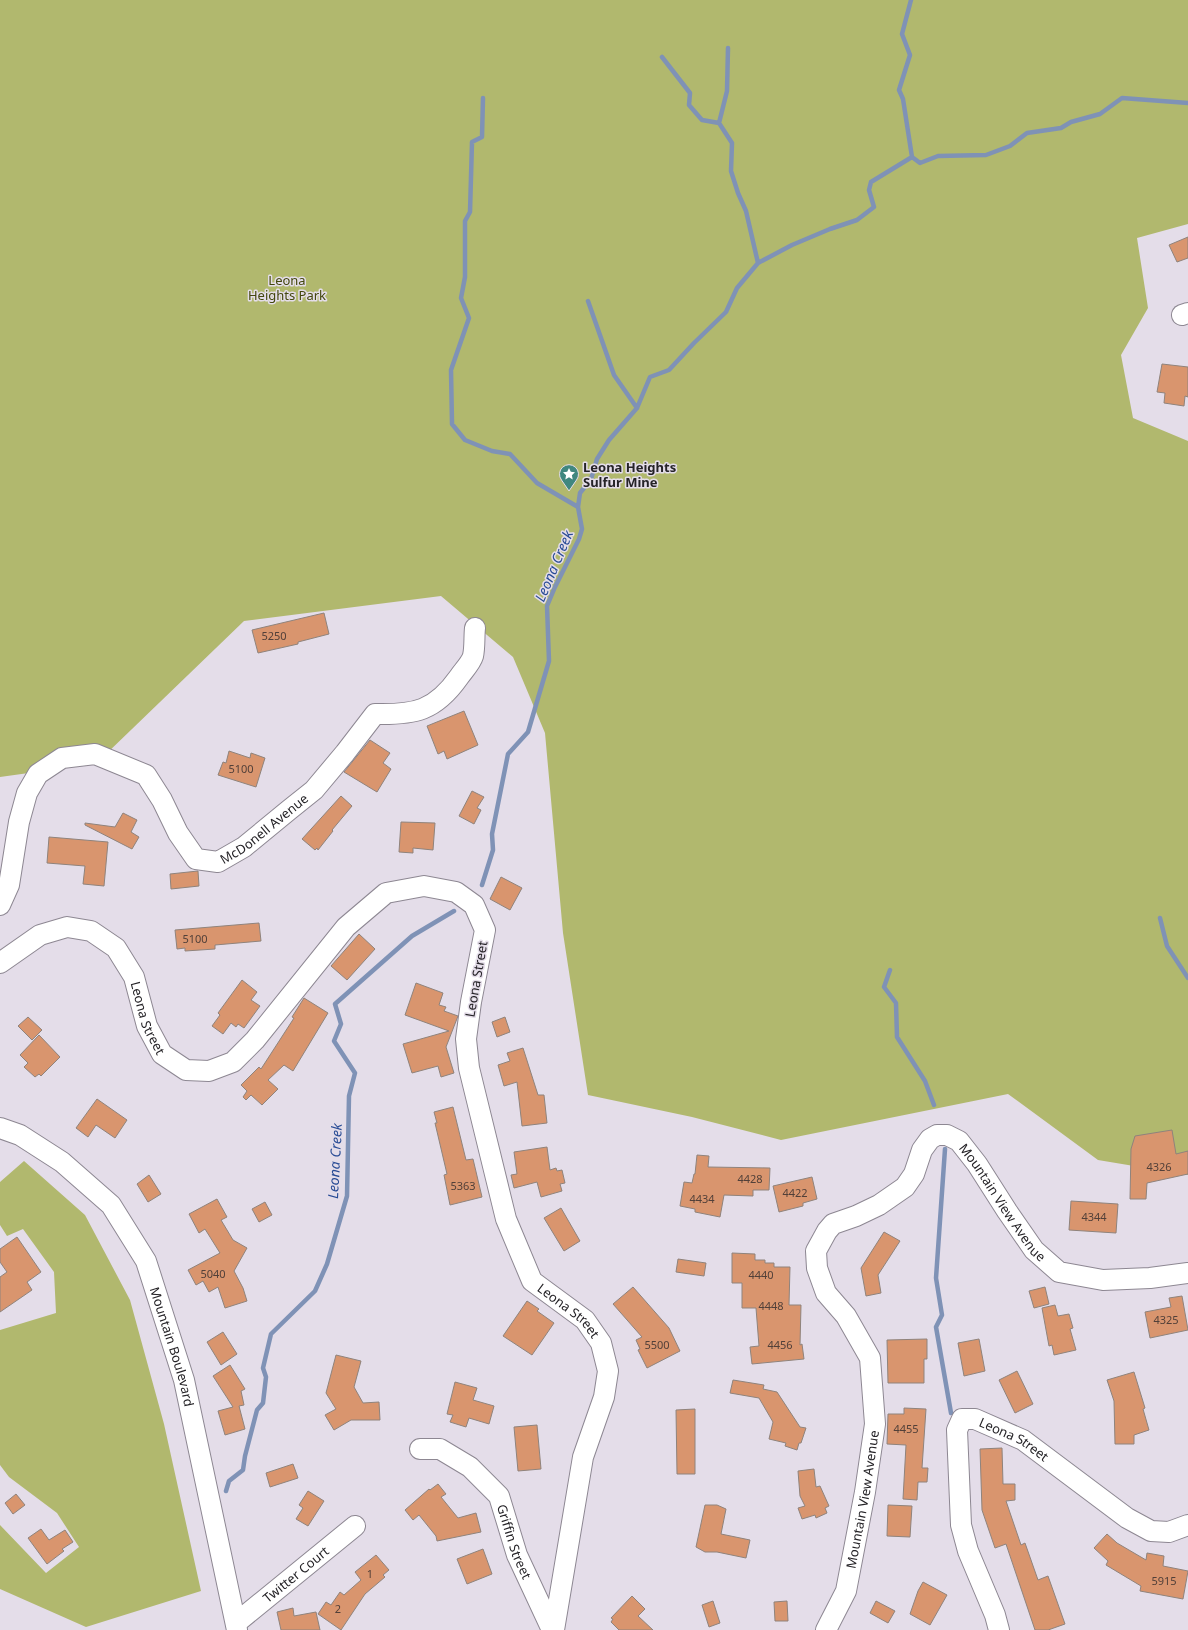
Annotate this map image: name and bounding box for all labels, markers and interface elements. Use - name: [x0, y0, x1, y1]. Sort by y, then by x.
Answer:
- park label: Leona Heights Park: [248, 271, 326, 304]
- place label: Leona Heights Sulfur Mine: [583, 458, 676, 491]
- place icon: Leona Heights Sulfur Mine: [558, 463, 580, 491]
- water label: Leona Creek: [530, 526, 577, 604]
- house number: 5250: [261, 628, 287, 643]
- house number: 5100: [228, 761, 254, 776]
- street label: McDonell Avenue: [217, 789, 312, 868]
- house number: 5100: [182, 931, 208, 946]
- street label: Leona Street: [460, 939, 492, 1018]
- street label: Leona Street: [127, 979, 170, 1058]
- water label: Leona Creek: [323, 1122, 346, 1199]
- street label: Mountain View Avenue: [955, 1140, 1050, 1265]
- house number: 4326: [1146, 1159, 1172, 1174]
- house number: 4428: [737, 1171, 763, 1186]
- house number: 5363: [450, 1178, 476, 1193]
- house number: 4422: [782, 1185, 808, 1200]
- house number: 4434: [689, 1191, 715, 1206]
- house number: 4344: [1081, 1209, 1107, 1224]
- house number: 5040: [200, 1266, 226, 1281]
- house number: 4440: [748, 1267, 774, 1282]
- street label: Leona Street: [534, 1279, 604, 1342]
- street label: Mountain Boulevard: [146, 1284, 198, 1408]
- house number: 4448: [758, 1298, 784, 1313]
- house number: 4325: [1153, 1312, 1179, 1327]
- house number: 5500: [644, 1337, 670, 1352]
- house number: 4456: [767, 1337, 793, 1352]
- street label: Leona Street: [976, 1413, 1053, 1465]
- house number: 4455: [893, 1421, 919, 1436]
- street label: Mountain View Avenue: [842, 1429, 883, 1570]
- street label: Griffin Street: [493, 1502, 536, 1582]
- street label: Twitter Court: [259, 1542, 333, 1607]
- house number: 1: [367, 1566, 373, 1581]
- house number: 5915: [1151, 1573, 1177, 1588]
- house number: 2: [335, 1601, 341, 1616]

